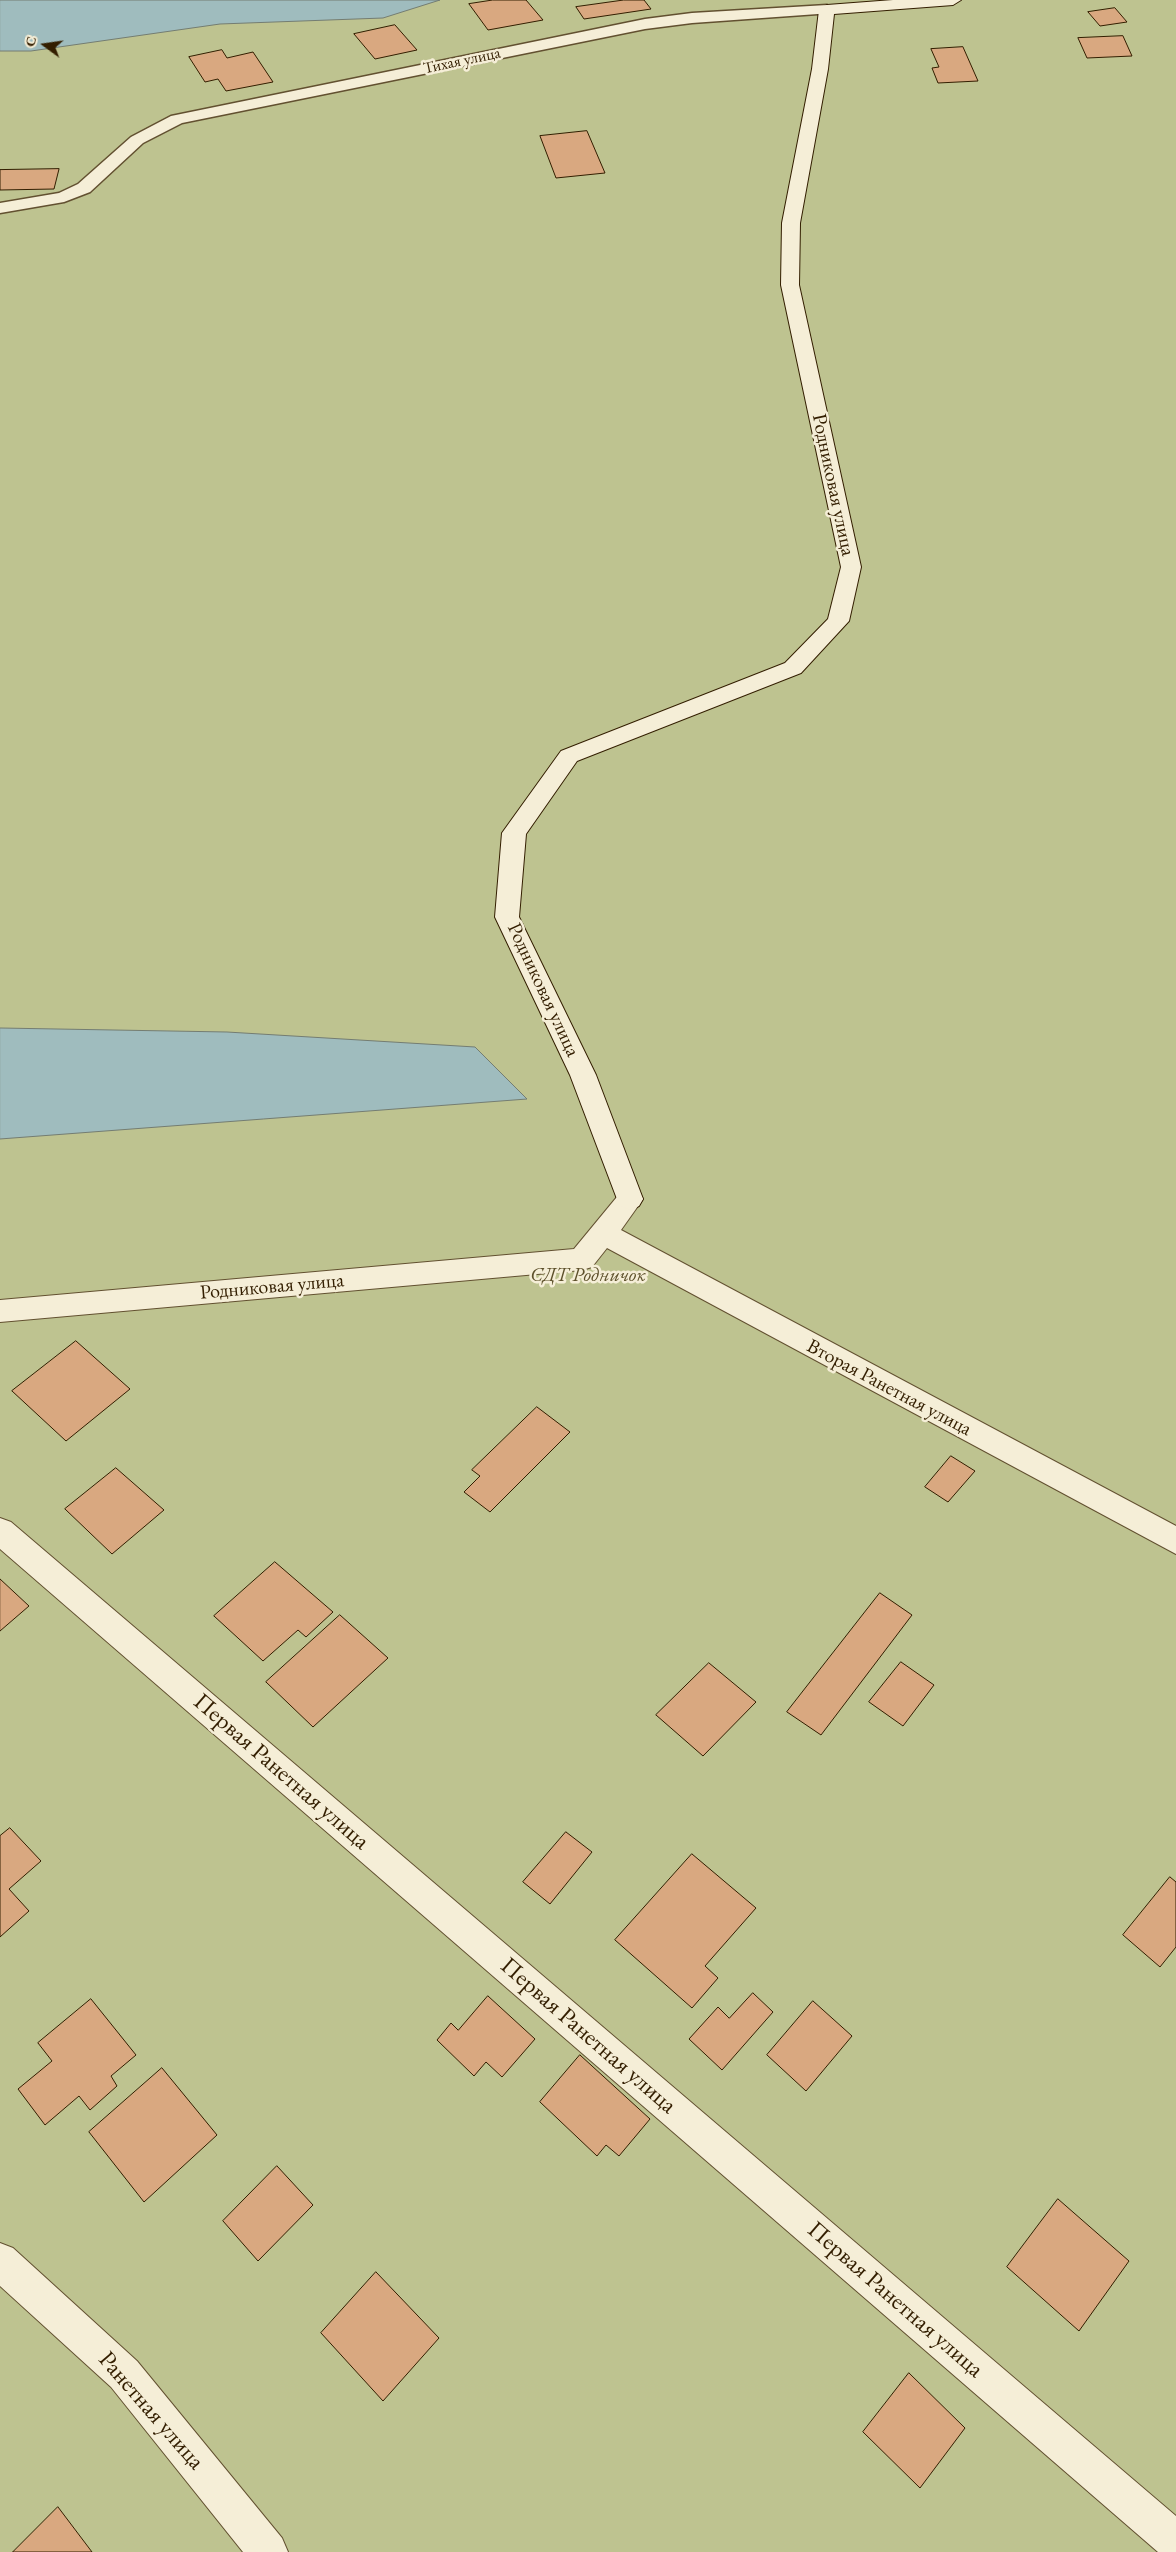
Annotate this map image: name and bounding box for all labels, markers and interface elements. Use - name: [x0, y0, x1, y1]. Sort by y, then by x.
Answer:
- north arrow: [20, 20, 70, 70]
- text: С: [21, 34, 40, 48]
- street label: Тихая улица: [422, 43, 502, 79]
- street label: Родниковая улица: [806, 412, 860, 558]
- street label: Родниковая улица: [502, 919, 584, 1061]
- park label: СДТ Родничок: [530, 1264, 646, 1288]
- street label: Родниковая улица: [199, 1269, 345, 1305]
- street label: Вторая Ранетная улица: [802, 1334, 976, 1442]
- street label: Первая Ранетная улица: [187, 1688, 375, 1856]
- street label: Первая Ранетная улица: [494, 1952, 682, 2120]
- street label: Первая Ранетная улица: [801, 2216, 989, 2384]
- street label: Ранетная улица: [92, 2346, 210, 2476]

